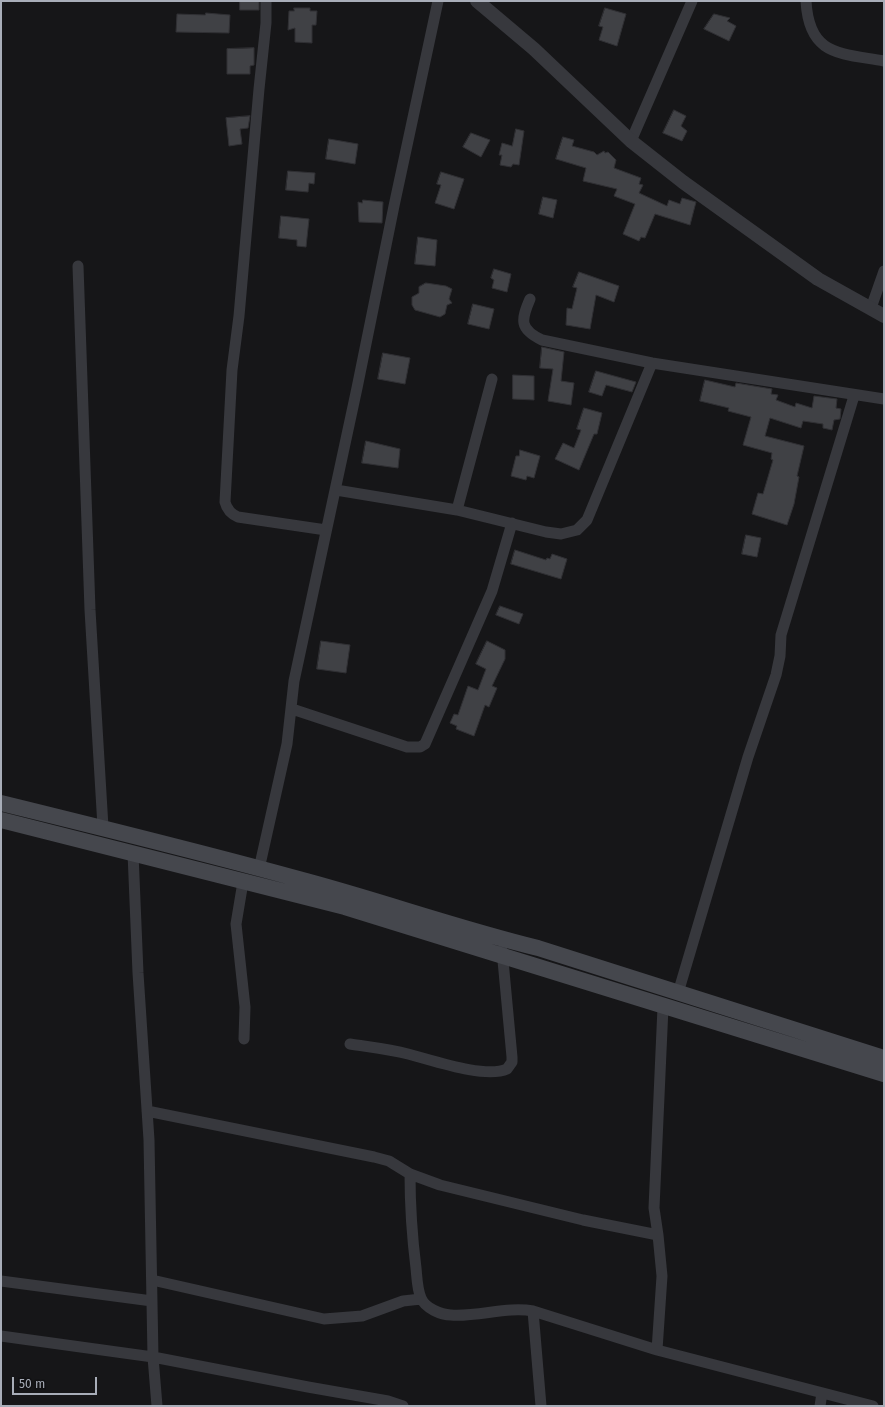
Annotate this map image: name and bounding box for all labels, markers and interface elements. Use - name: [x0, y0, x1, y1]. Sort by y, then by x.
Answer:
- scale bar: [14, 1369, 99, 1395]
- text: 50 m: [19, 1377, 45, 1391]

